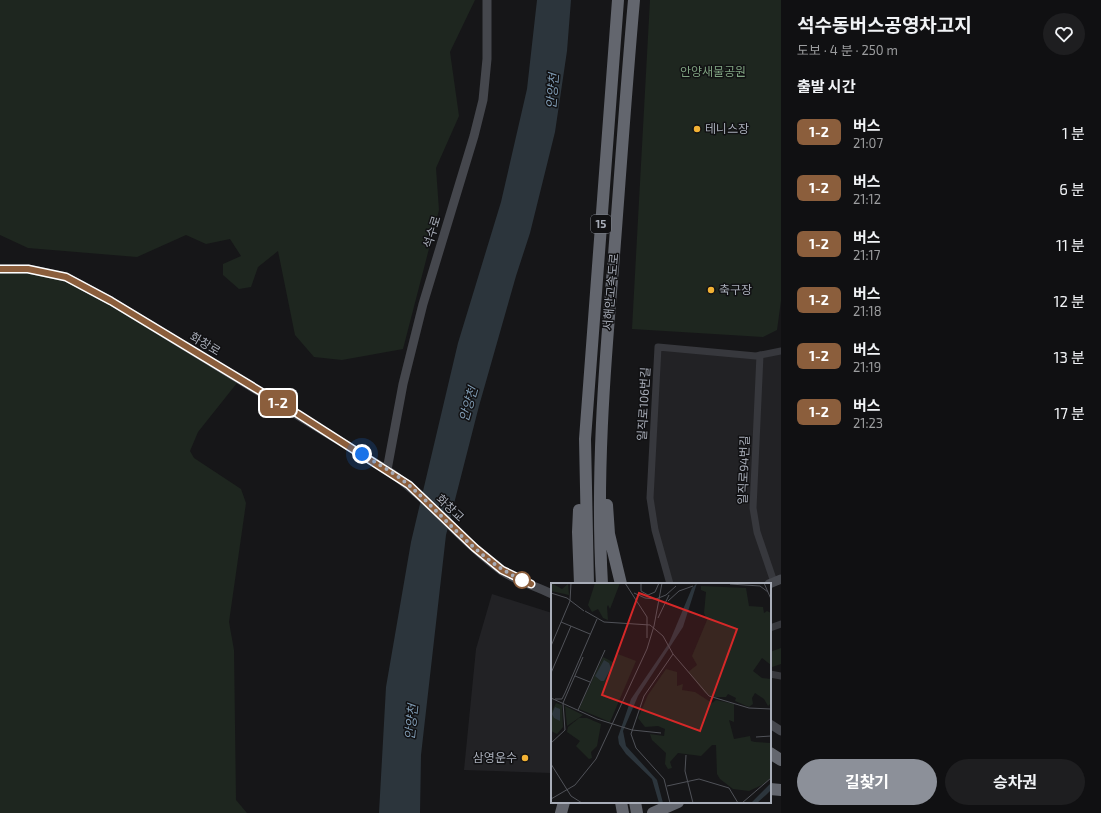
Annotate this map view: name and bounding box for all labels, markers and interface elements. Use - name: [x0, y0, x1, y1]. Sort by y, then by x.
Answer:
- text: 석수동버스공영차고지: [797, 13, 972, 36]
- button: heart: [1043, 13, 1085, 55]
- text: 도보 · 4 분 · 250 m: [797, 42, 898, 58]
- park label: 안양새물공원: [680, 64, 746, 78]
- water label: 안양천: [542, 71, 562, 110]
- text: 출발 시간: [797, 77, 855, 95]
- text: 버스: [853, 116, 881, 134]
- place label: 테니스장: [705, 121, 749, 135]
- text: 1-2: [809, 123, 829, 140]
- marker: 테니스장: [692, 124, 702, 134]
- text: 1 분: [1062, 124, 1085, 142]
- text: 21:07: [853, 135, 883, 151]
- text: 버스: [853, 172, 881, 190]
- text: 1-2: [809, 179, 829, 196]
- text: 6 분: [1059, 180, 1085, 198]
- text: 21:12: [853, 191, 881, 207]
- street label: 석수로: [420, 214, 443, 250]
- road number: 15: [591, 215, 611, 233]
- text: 버스: [853, 228, 881, 246]
- text: 1-2: [809, 235, 829, 252]
- text: 11 분: [1056, 236, 1085, 254]
- text: 21:17: [853, 247, 880, 263]
- street label: 서해안고속도로: [600, 253, 620, 331]
- place label: 축구장: [719, 282, 752, 296]
- text: 버스: [853, 284, 881, 302]
- marker: 축구장: [706, 285, 716, 295]
- text: 1-2: [809, 291, 829, 308]
- text: 12 분: [1053, 292, 1085, 310]
- text: 21:18: [853, 303, 882, 319]
- street label: 화창로: [188, 329, 223, 358]
- text: 버스: [853, 340, 881, 358]
- text: 1-2: [809, 347, 829, 364]
- text: 13 분: [1054, 348, 1085, 366]
- text: 21:19: [853, 359, 881, 375]
- street label: 일직로106번길: [634, 367, 652, 441]
- water label: 안양천: [455, 384, 481, 423]
- line badge: 1-2: [255, 390, 301, 416]
- text: 1-2: [268, 394, 288, 411]
- text: 버스: [853, 396, 881, 414]
- text: 1-2: [809, 403, 829, 420]
- text: 17 분: [1054, 404, 1085, 422]
- text: 21:23: [853, 415, 883, 431]
- street label: 일직로94번길: [735, 435, 751, 505]
- your location: [352, 444, 372, 464]
- street label: 화창교: [434, 491, 468, 524]
- unlabelled marker: [513, 571, 531, 589]
- inset map: [551, 583, 771, 803]
- water label: 안양천: [401, 702, 421, 741]
- place label: 삼영운수: [473, 750, 517, 764]
- marker: 삼영운수: [520, 753, 530, 763]
- button: 길찾기: [797, 759, 937, 805]
- button: 승차권: [945, 759, 1085, 805]

